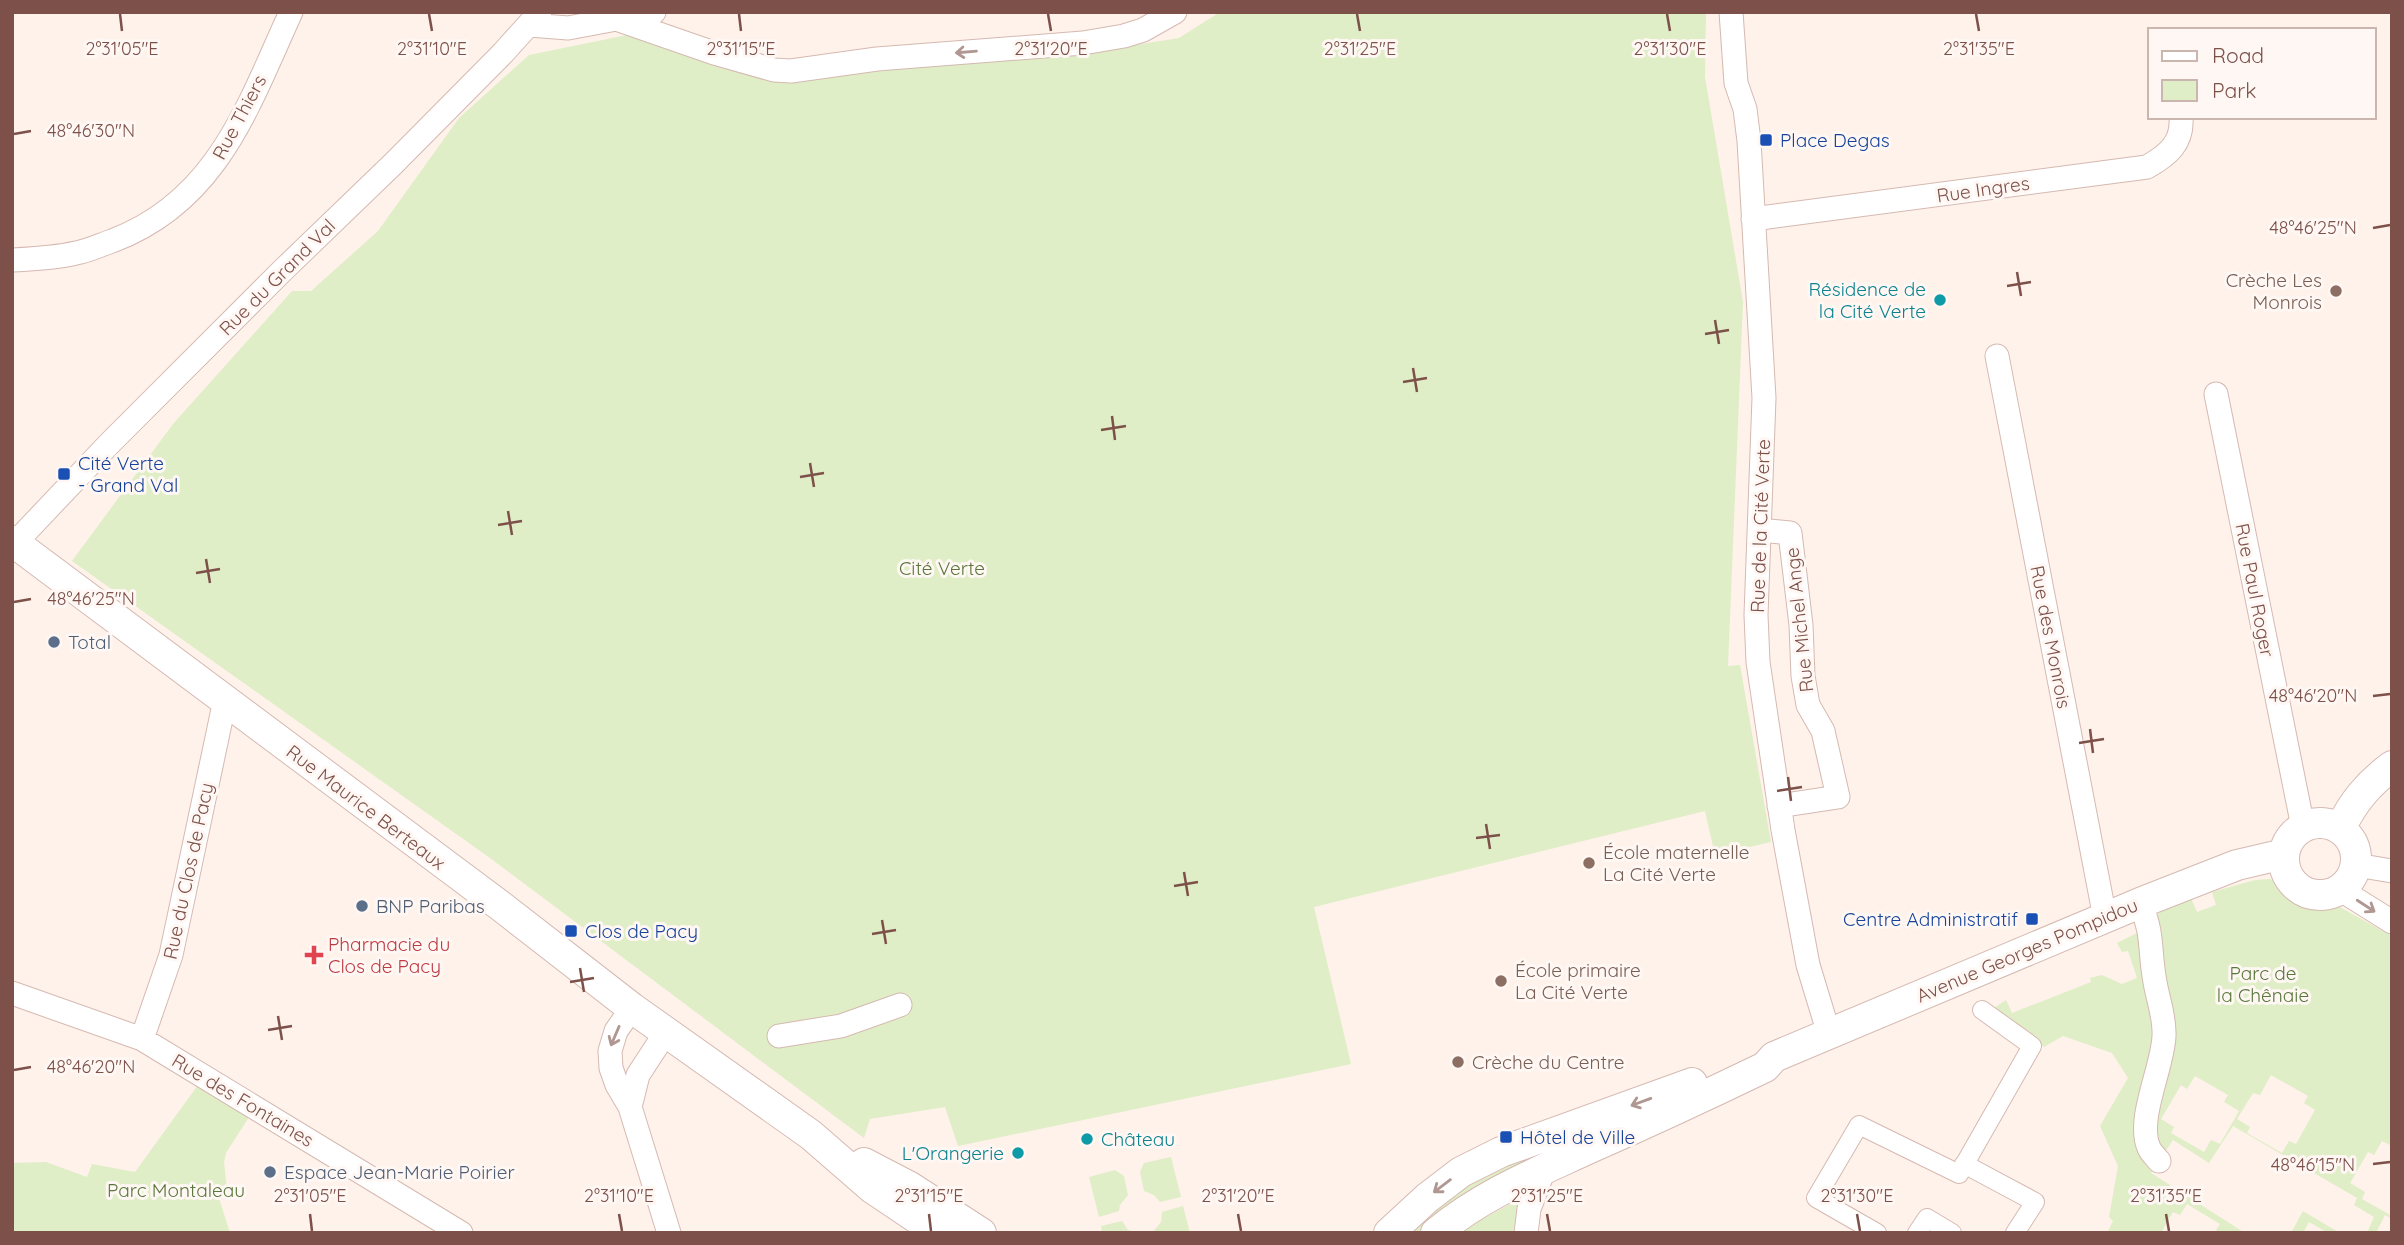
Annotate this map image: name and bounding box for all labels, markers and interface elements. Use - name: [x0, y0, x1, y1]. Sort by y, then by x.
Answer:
- legend: [2148, 28, 2376, 119]
- text: 2°31'05"E: [85, 37, 159, 60]
- text: 2°31'10"E: [397, 37, 467, 60]
- text: 2°31'15"E: [706, 37, 776, 60]
- text: 2°31'20"E: [1014, 37, 1088, 60]
- text: 2°31'25"E: [1324, 37, 1396, 60]
- text: 2°31'30"E: [1634, 37, 1706, 60]
- text: 2°31'35"E: [1943, 37, 2015, 60]
- text: Road: [2212, 42, 2264, 68]
- one-way arrow: [955, 46, 978, 59]
- street label: Rue Thiers: [207, 70, 271, 164]
- text: Park: [2212, 77, 2256, 103]
- text: 48°46'30"N: [47, 119, 135, 142]
- place label: Place Degas: [1780, 128, 1890, 152]
- marker: Place Degas: [1758, 132, 1774, 148]
- street label: Rue Ingres: [1935, 171, 2031, 207]
- street label: Rue du Grand Val: [214, 214, 340, 340]
- text: 48°46'25"N: [2269, 216, 2357, 239]
- place label: Crèche Les Monrois: [2226, 268, 2322, 314]
- place label: Résidence de la Cité Verte: [1808, 277, 1926, 323]
- marker: Crèche Les Monrois: [2328, 283, 2344, 299]
- marker: Résidence de la Cité Verte: [1932, 292, 1948, 308]
- street label: Rue de la Cité Verte: [1745, 439, 1775, 613]
- place label: Cité Verte - Grand Val: [78, 451, 178, 497]
- marker: Cité Verte - Grand Val: [56, 466, 72, 482]
- street label: Rue Paul Roger: [2230, 521, 2280, 660]
- street label: Rue Michel Ange: [1779, 546, 1819, 694]
- park label: Cité Verte: [899, 556, 985, 580]
- street label: Rue des Monrois: [2025, 563, 2077, 711]
- text: 48°46'25"N: [47, 587, 135, 610]
- place label: Total: [68, 630, 111, 654]
- marker: Total: [46, 634, 62, 650]
- text: 48°46'20"N: [2269, 684, 2357, 707]
- street label: Rue Maurice Berteaux: [282, 739, 450, 875]
- street label: Rue du Clos de Pacy: [158, 780, 218, 962]
- place label: École maternelle La Cité Verte: [1603, 840, 1749, 886]
- marker: École maternelle La Cité Verte: [1581, 855, 1597, 871]
- street label: Avenue Georges Pompidou: [1913, 892, 2141, 1008]
- place label: BNP Paribas: [376, 894, 485, 918]
- marker: BNP Paribas: [354, 898, 370, 914]
- one-way arrow: [2356, 899, 2376, 913]
- place label: Centre Administratif: [1843, 907, 2018, 931]
- marker: Centre Administratif: [2024, 911, 2040, 927]
- place label: Clos de Pacy: [585, 919, 698, 943]
- marker: Clos de Pacy: [563, 923, 579, 939]
- place label: Pharmacie du Clos de Pacy: [328, 932, 450, 978]
- marker: Pharmacie du Clos de Pacy: [306, 947, 322, 963]
- place label: École primaire La Cité Verte: [1515, 958, 1641, 1004]
- park label: Parc de la Chênaie: [2217, 961, 2309, 1007]
- marker: École primaire La Cité Verte: [1493, 973, 1509, 989]
- one-way arrow: [608, 1025, 621, 1047]
- street label: Rue des Fontaines: [168, 1048, 318, 1152]
- place label: Crèche du Centre: [1472, 1050, 1625, 1074]
- marker: Crèche du Centre: [1450, 1054, 1466, 1070]
- text: 48°46'20"N: [47, 1055, 135, 1078]
- one-way arrow: [1631, 1096, 1653, 1109]
- place label: Hôtel de Ville: [1520, 1125, 1635, 1149]
- place label: Château: [1101, 1127, 1175, 1151]
- marker: Hôtel de Ville: [1498, 1129, 1514, 1145]
- marker: Château: [1079, 1131, 1095, 1147]
- place label: L'Orangerie: [902, 1141, 1004, 1165]
- marker: L'Orangerie: [1010, 1145, 1026, 1161]
- text: 48°46'15"N: [2271, 1153, 2355, 1176]
- place label: Espace Jean-Marie Poirier: [284, 1160, 515, 1184]
- marker: Espace Jean-Marie Poirier: [262, 1164, 278, 1180]
- park label: Parc Montaleau: [107, 1178, 245, 1202]
- one-way arrow: [1433, 1179, 1452, 1193]
- text: 2°31'05"E: [273, 1184, 347, 1207]
- text: 2°31'10"E: [584, 1184, 654, 1207]
- text: 2°31'15"E: [894, 1184, 964, 1207]
- text: 2°31'20"E: [1201, 1184, 1275, 1207]
- text: 2°31'25"E: [1511, 1184, 1583, 1207]
- text: 2°31'30"E: [1821, 1184, 1893, 1207]
- text: 2°31'35"E: [2130, 1184, 2202, 1207]

